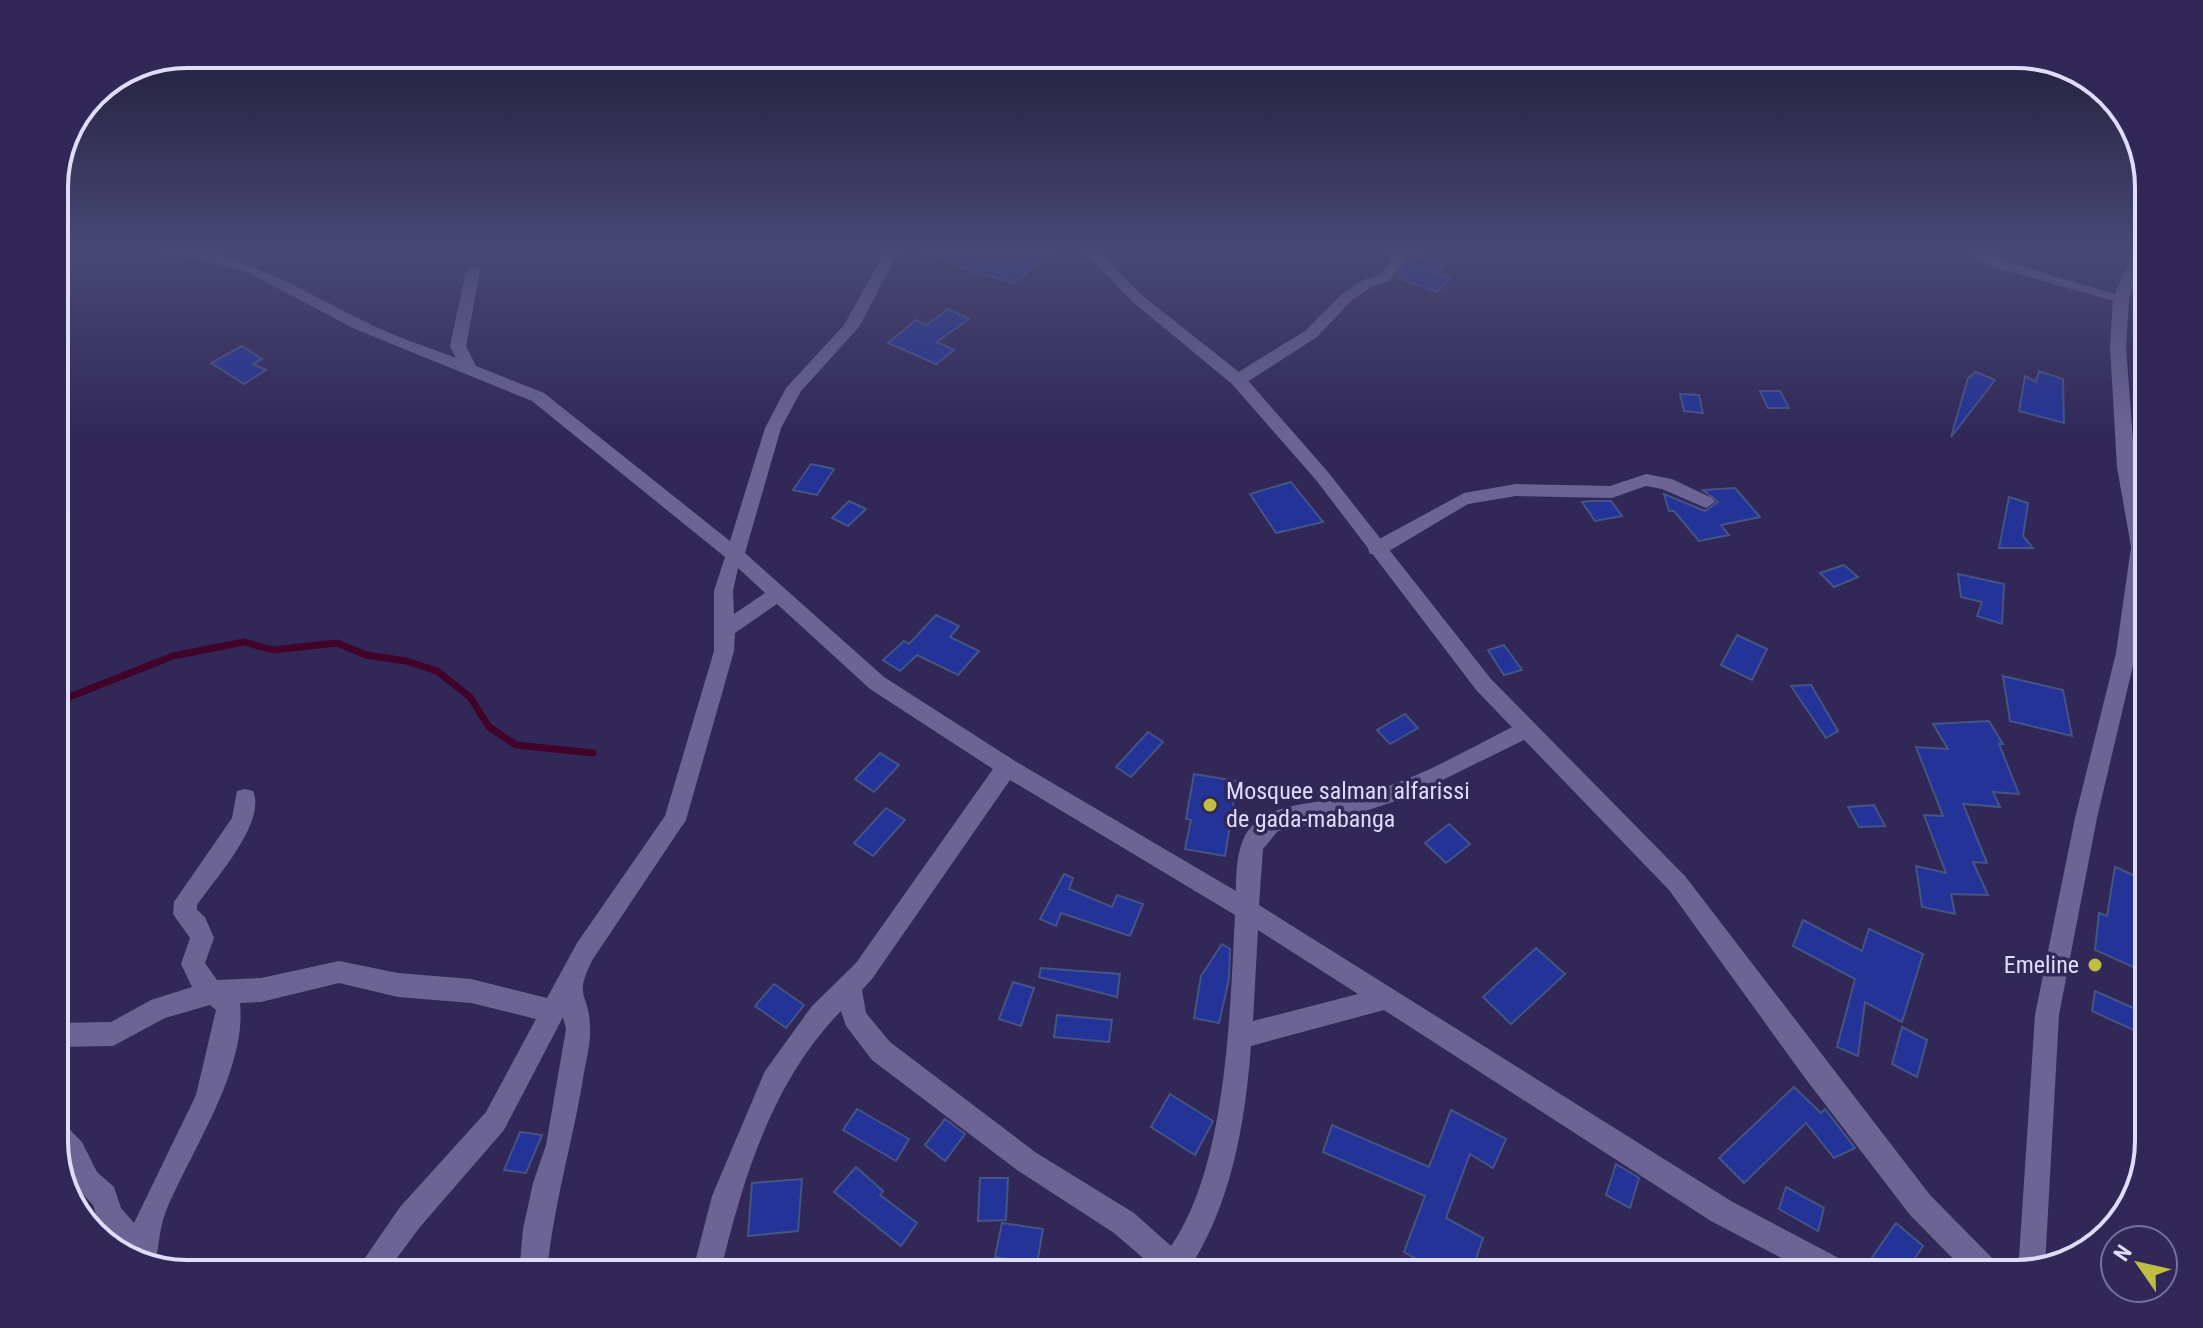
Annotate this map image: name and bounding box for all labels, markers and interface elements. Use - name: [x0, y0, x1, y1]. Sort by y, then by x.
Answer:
- place label: Mosquee salman alfarissi de gada-mabanga: [1226, 777, 1470, 833]
- marker: Mosquee salman alfarissi de gada-mabanga: [1201, 796, 1219, 814]
- place label: Emeline: [2004, 951, 2079, 979]
- marker: Emeline: [2086, 956, 2104, 974]
- north arrow: [2099, 1224, 2179, 1304]
- text: N: [2109, 1241, 2137, 1266]

